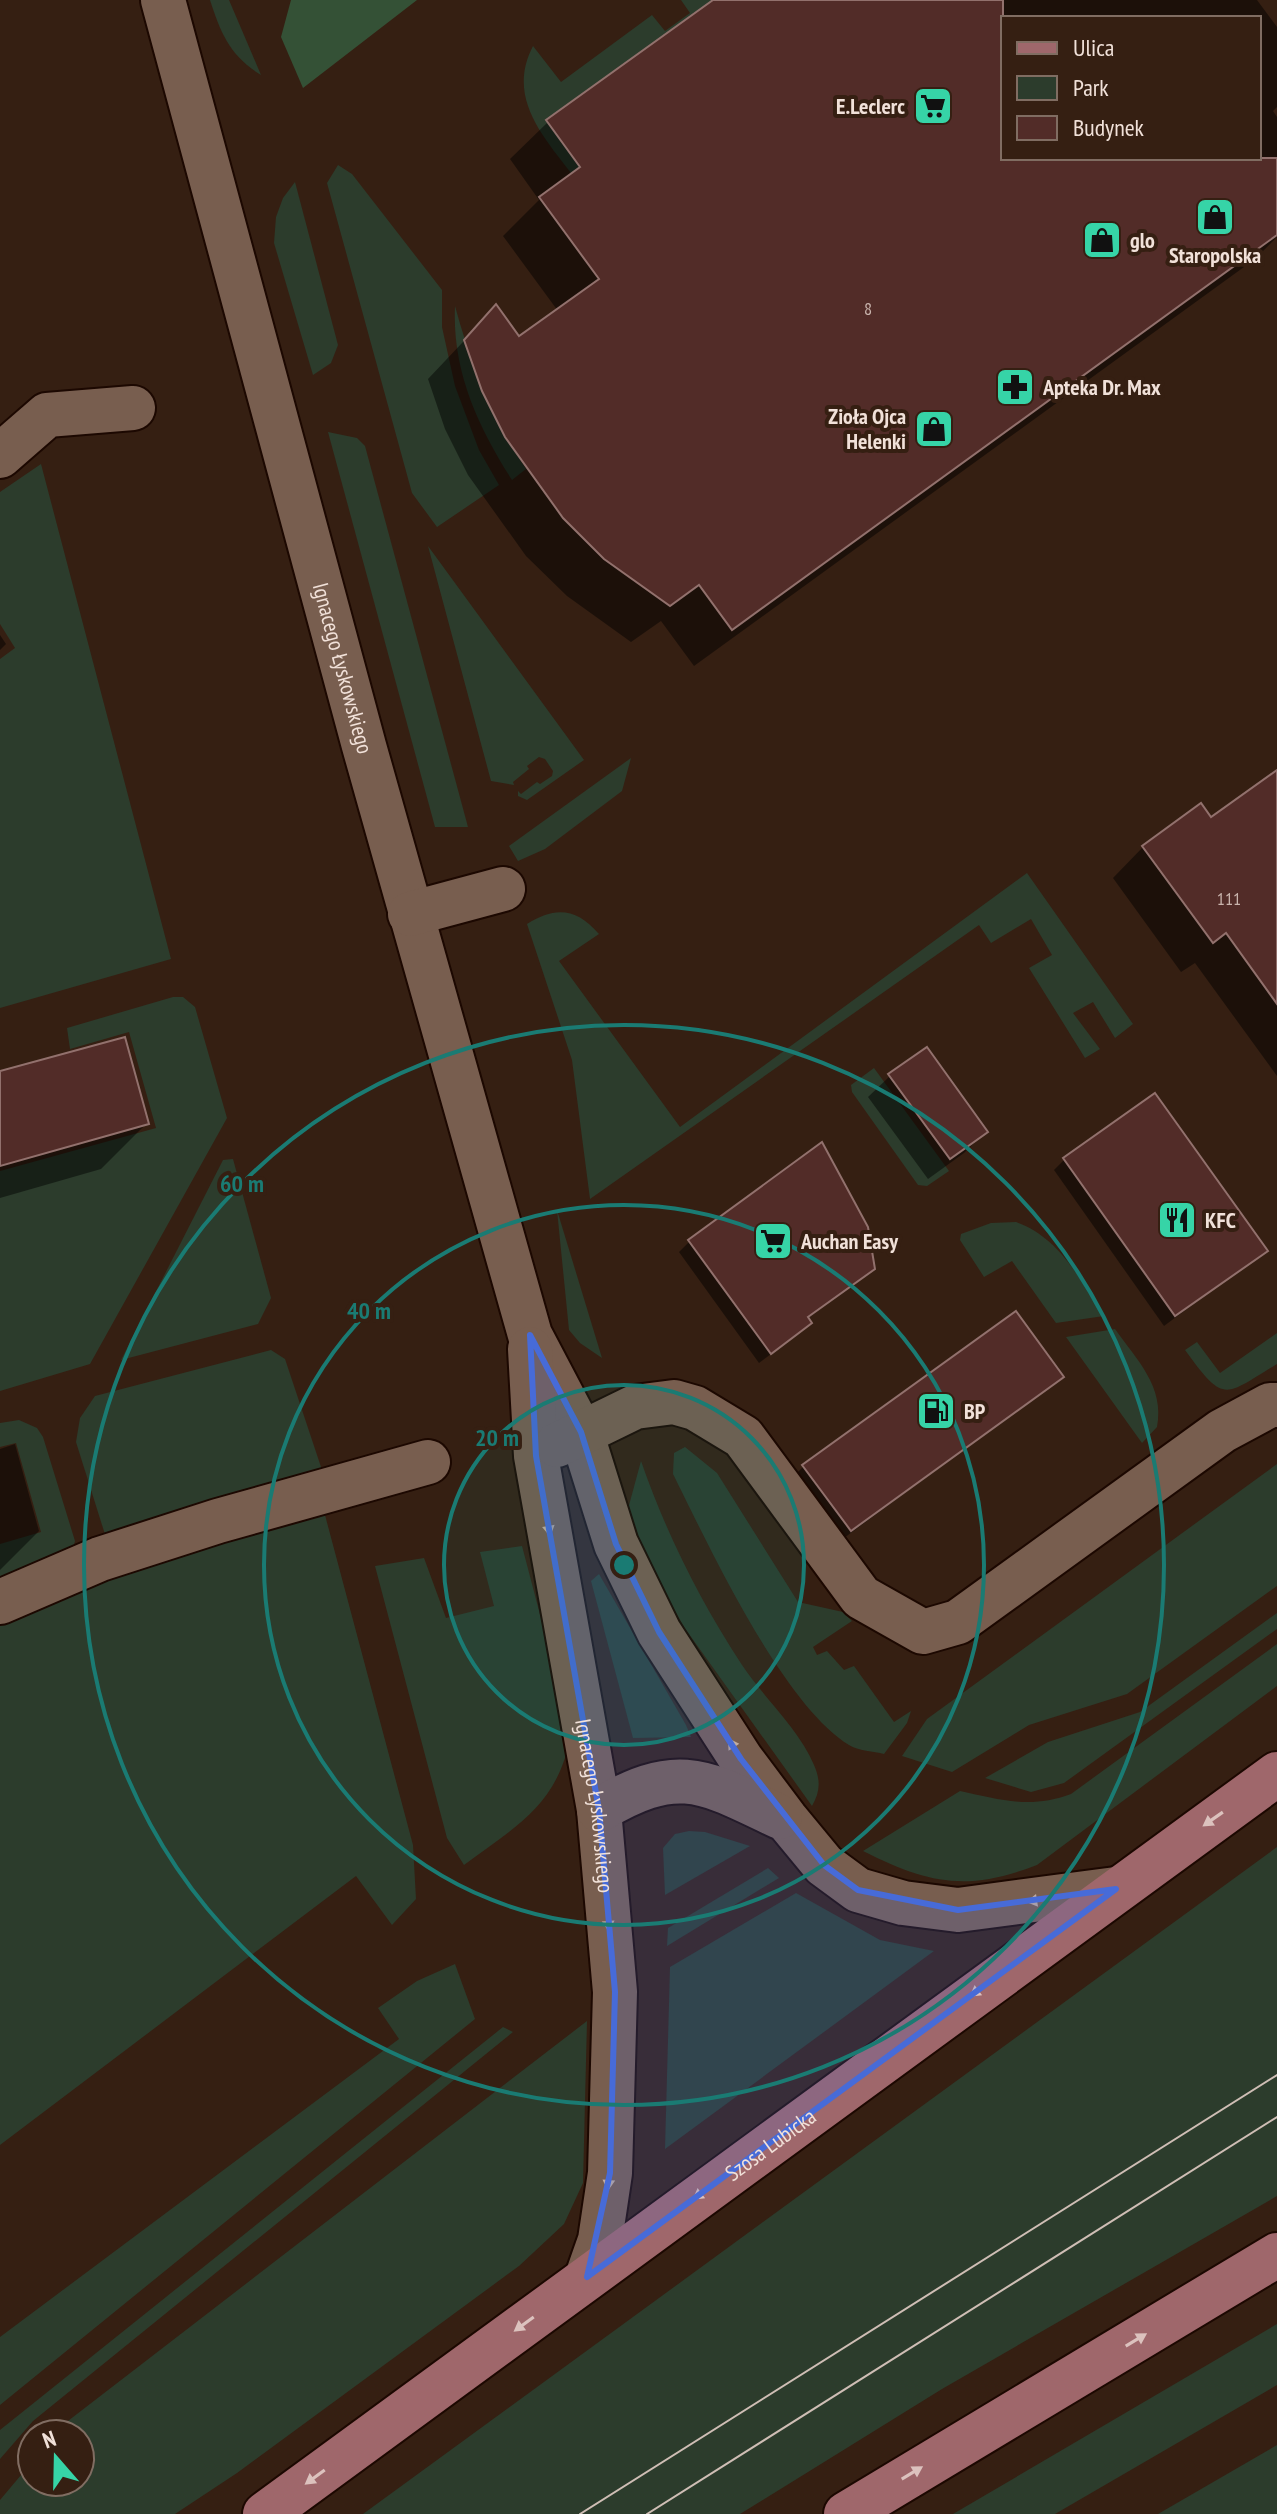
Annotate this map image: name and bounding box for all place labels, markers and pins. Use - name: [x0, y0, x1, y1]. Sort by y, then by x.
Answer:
- supermarket icon: E.Leclerc: [912, 85, 954, 127]
- place label: E.Leclerc: [836, 92, 905, 120]
- shop icon: Staropolska: [1194, 196, 1236, 238]
- shop icon: glo: [1081, 219, 1123, 261]
- place label: glo: [1130, 226, 1155, 254]
- place label: Staropolska: [1169, 241, 1261, 269]
- pharmacy icon: Apteka Dr. Max: [994, 366, 1036, 408]
- place label: Apteka Dr. Max: [1042, 373, 1161, 401]
- place label: Zioła Ojca Helenki: [828, 402, 906, 455]
- shop icon: Zioła Ojca Helenki: [913, 408, 955, 450]
- restaurant icon: KFC: [1156, 1199, 1198, 1241]
- place label: KFC: [1205, 1206, 1236, 1234]
- supermarket icon: Auchan Easy: [752, 1220, 794, 1262]
- place label: Auchan Easy: [800, 1227, 899, 1255]
- fuel station icon: BP: [915, 1390, 957, 1432]
- place label: BP: [964, 1397, 986, 1425]
- centre of rings: [610, 1551, 638, 1579]

